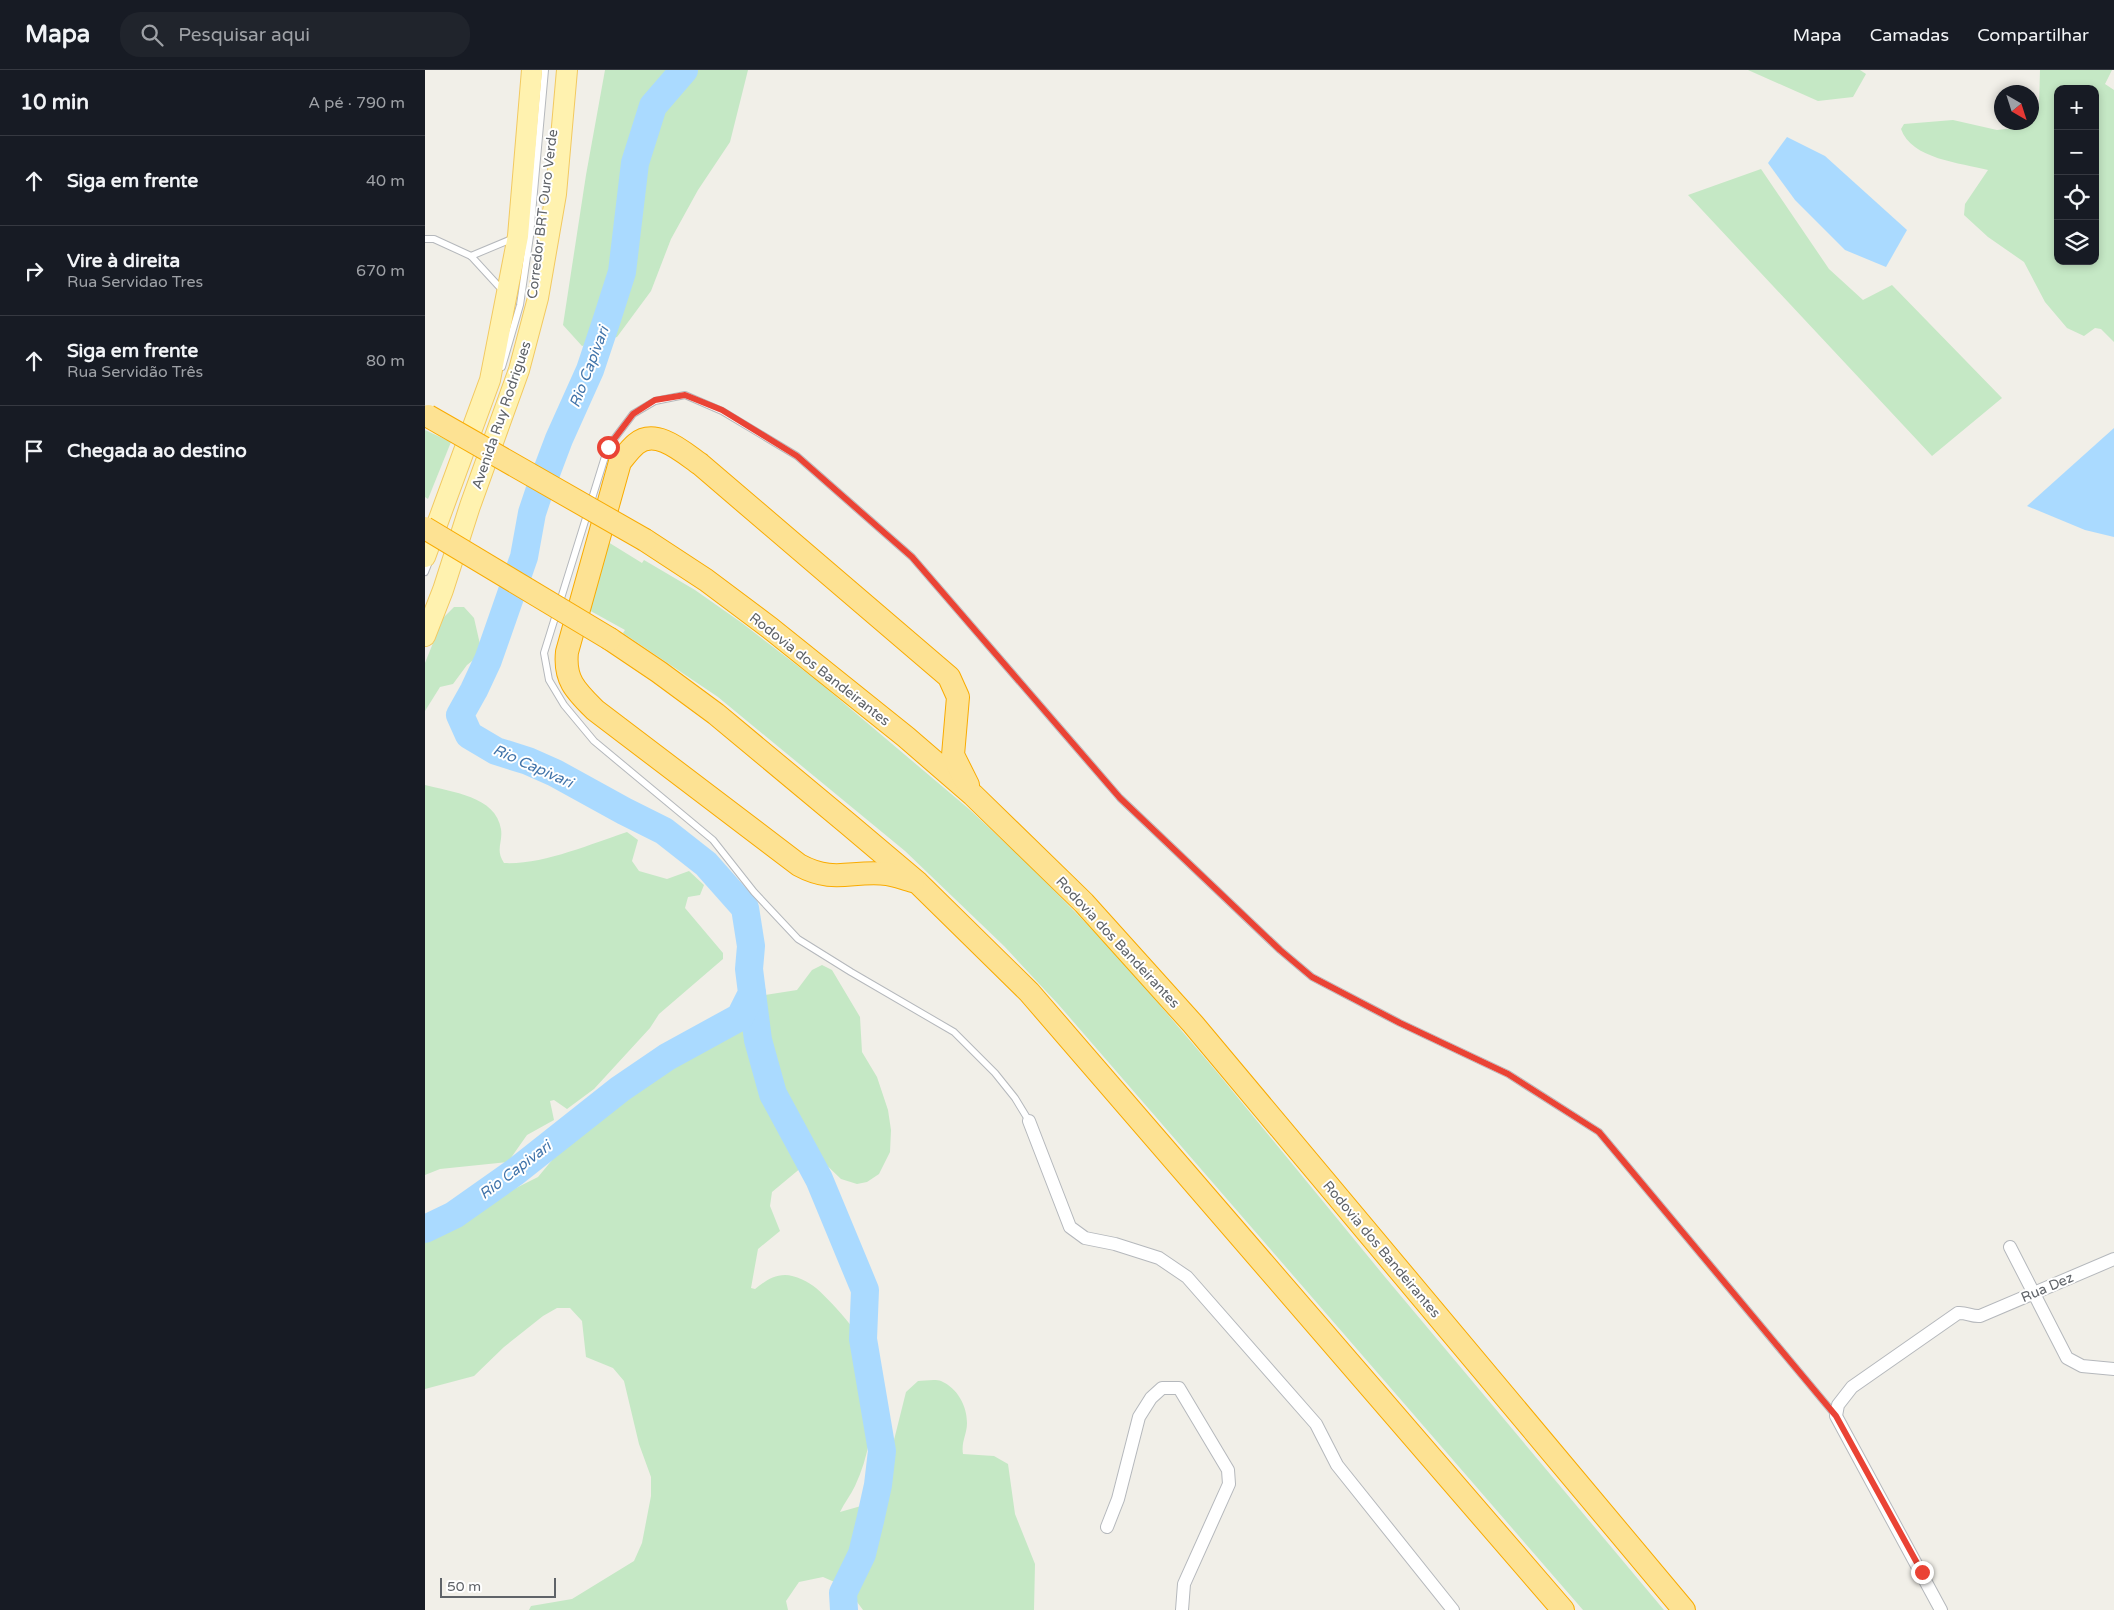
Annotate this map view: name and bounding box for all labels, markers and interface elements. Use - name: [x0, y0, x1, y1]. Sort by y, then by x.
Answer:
- search box: [120, 12, 470, 57]
- text: Mapa: [25, 20, 90, 49]
- icon: search: [138, 21, 166, 49]
- text: Pesquisar aqui: [178, 24, 310, 46]
- text: Mapa: [1793, 24, 1842, 46]
- text: Camadas: [1870, 24, 1949, 46]
- text: Compartilhar: [1977, 24, 2089, 46]
- north arrow: [1994, 85, 2039, 130]
- map controls: [2054, 85, 2099, 265]
- button: +: [2054, 85, 2099, 130]
- text: 10 min: [20, 90, 89, 115]
- text: A pé · 790 m: [308, 93, 405, 113]
- street label: Corredor BRT Ouro Verde: [524, 128, 561, 300]
- button: −: [2054, 130, 2099, 175]
- icon: ahead: [20, 167, 48, 195]
- text: Siga em frente: [67, 170, 198, 192]
- text: 40 m: [366, 171, 405, 191]
- button: locate: [2054, 175, 2099, 220]
- button: layers: [2054, 220, 2099, 265]
- text: Vire à direita: [67, 250, 180, 272]
- icon: right: [20, 257, 48, 285]
- text: 670 m: [356, 261, 405, 281]
- text: Rua Servidao Tres: [67, 272, 203, 292]
- water label: Rio Capivari: [565, 322, 613, 410]
- street label: Avenida Ruy Rodrigues: [468, 339, 535, 491]
- text: Siga em frente: [67, 340, 198, 362]
- icon: ahead: [20, 347, 48, 375]
- text: 80 m: [366, 351, 405, 371]
- text: Rua Servidão Três: [67, 362, 203, 382]
- route start: [597, 436, 620, 459]
- icon: arrive: [20, 437, 48, 465]
- text: Chegada ao destino: [67, 440, 247, 462]
- street label: Rodovia dos Bandeirantes: [746, 609, 894, 730]
- water label: Rio Capivari: [490, 740, 578, 792]
- street label: Rodovia dos Bandeirantes: [1052, 873, 1183, 1012]
- water label: Rio Capivari: [476, 1136, 556, 1203]
- street label: Rodovia dos Bandeirantes: [1319, 1177, 1444, 1322]
- street label: Rua Dez: [2018, 1269, 2076, 1306]
- route end: [1911, 1561, 1934, 1584]
- scale bar: [440, 1575, 556, 1598]
- text: 50 m: [447, 1578, 481, 1595]

